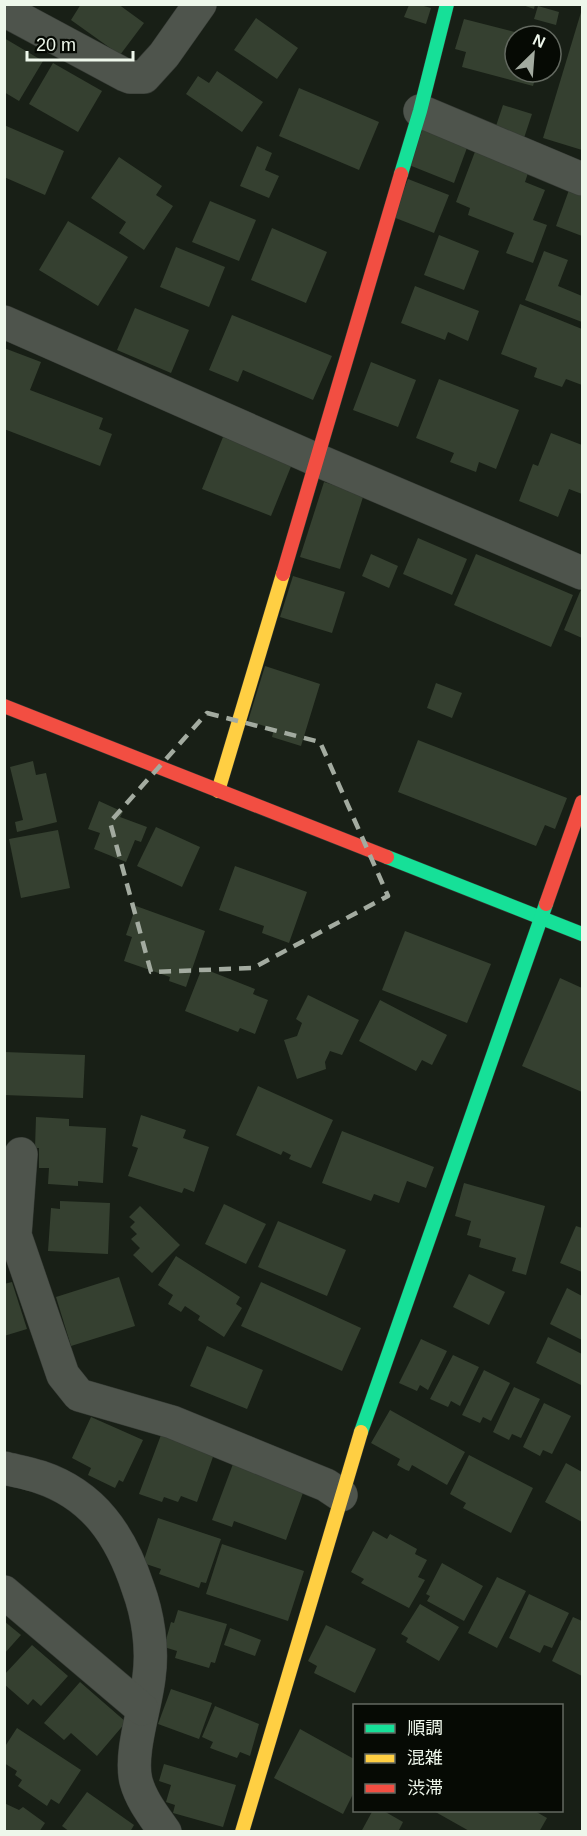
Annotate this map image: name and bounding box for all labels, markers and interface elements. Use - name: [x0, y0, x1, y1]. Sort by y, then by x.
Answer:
- scale bar: [27, 24, 134, 62]
- north arrow: [503, 24, 563, 84]
- text: N: [530, 31, 548, 51]
- text: 20 m: [36, 35, 76, 55]
- legend: [353, 1704, 563, 1812]
- text: 順調: [407, 1718, 443, 1738]
- text: 混雑: [407, 1748, 443, 1768]
- text: 渋滞: [407, 1778, 443, 1798]

